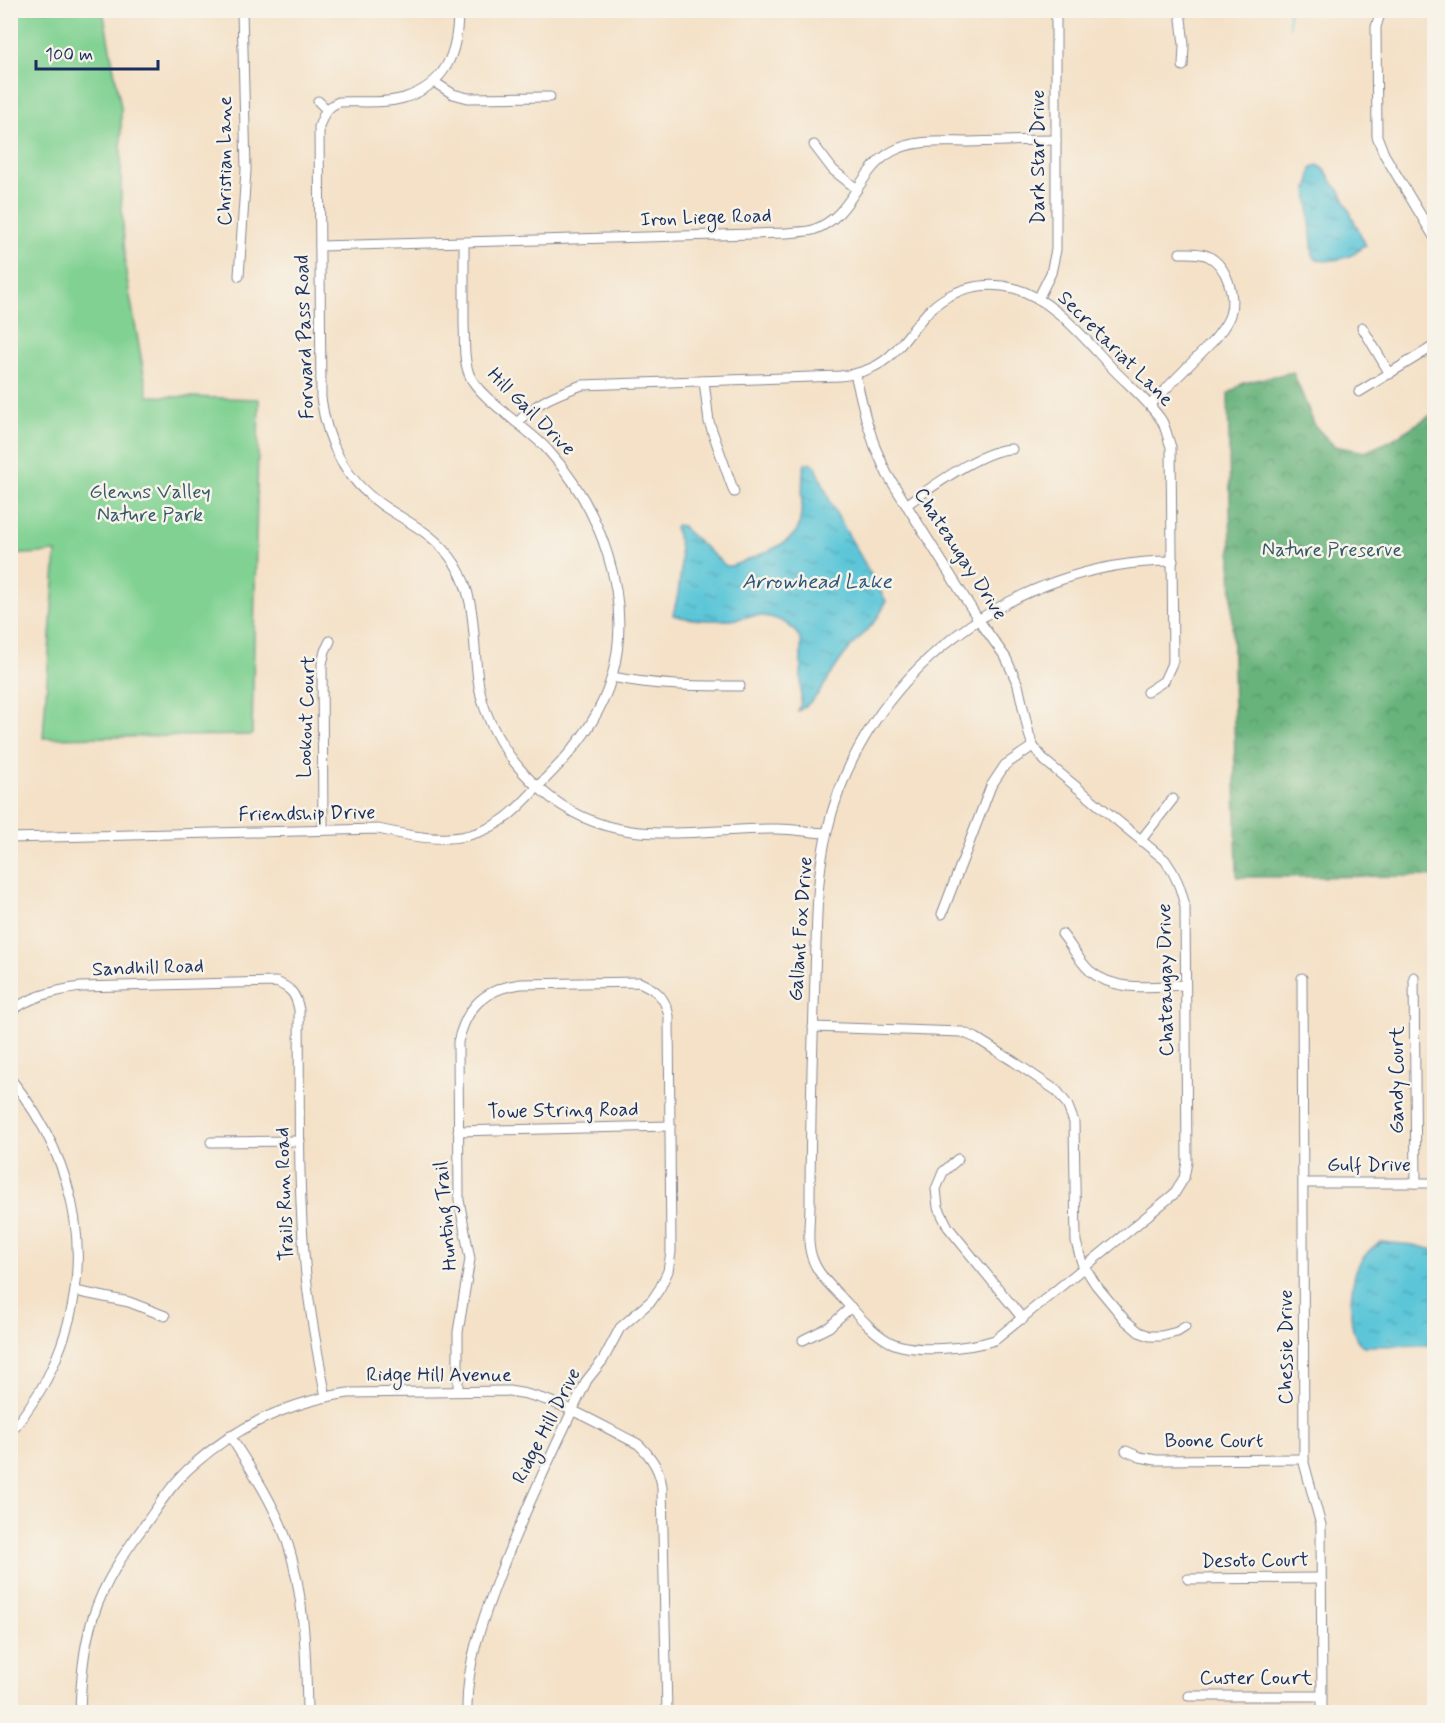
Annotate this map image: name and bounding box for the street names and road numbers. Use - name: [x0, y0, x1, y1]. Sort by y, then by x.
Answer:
- street label: Dark Star Drive: [1025, 90, 1052, 224]
- street label: Christian Lane: [212, 96, 239, 226]
- street label: Iron Liege Road: [640, 202, 772, 235]
- street label: Forward Pass Road: [289, 254, 321, 420]
- street label: Secretariat Lane: [1051, 285, 1179, 413]
- street label: Hill Gail Drive: [481, 362, 581, 462]
- street label: Chateaugay Drive: [907, 482, 1013, 626]
- street label: Lookout Court: [291, 655, 323, 779]
- street label: Friendship Drive: [238, 799, 376, 829]
- street label: Gallant Fox Drive: [782, 856, 820, 1002]
- street label: Chateaugay Drive: [1151, 903, 1181, 1057]
- street label: Sandhill Road: [92, 953, 204, 983]
- street label: Gandy Court: [1384, 1026, 1411, 1134]
- street label: Towe String Road: [487, 1096, 639, 1126]
- street label: Trails Run Road: [269, 1127, 301, 1261]
- street label: Gulf Drive: [1327, 1152, 1411, 1179]
- street label: Hunting Trail: [428, 1160, 466, 1272]
- street label: Chessie Drive: [1273, 1289, 1300, 1405]
- street label: Ridge Hill Avenue: [366, 1362, 512, 1390]
- street label: Ridge Hill Drive: [506, 1363, 589, 1489]
- street label: Boone Court: [1165, 1428, 1263, 1455]
- street label: Desoto Court: [1201, 1547, 1309, 1575]
- street label: Custer Court: [1199, 1665, 1313, 1692]

